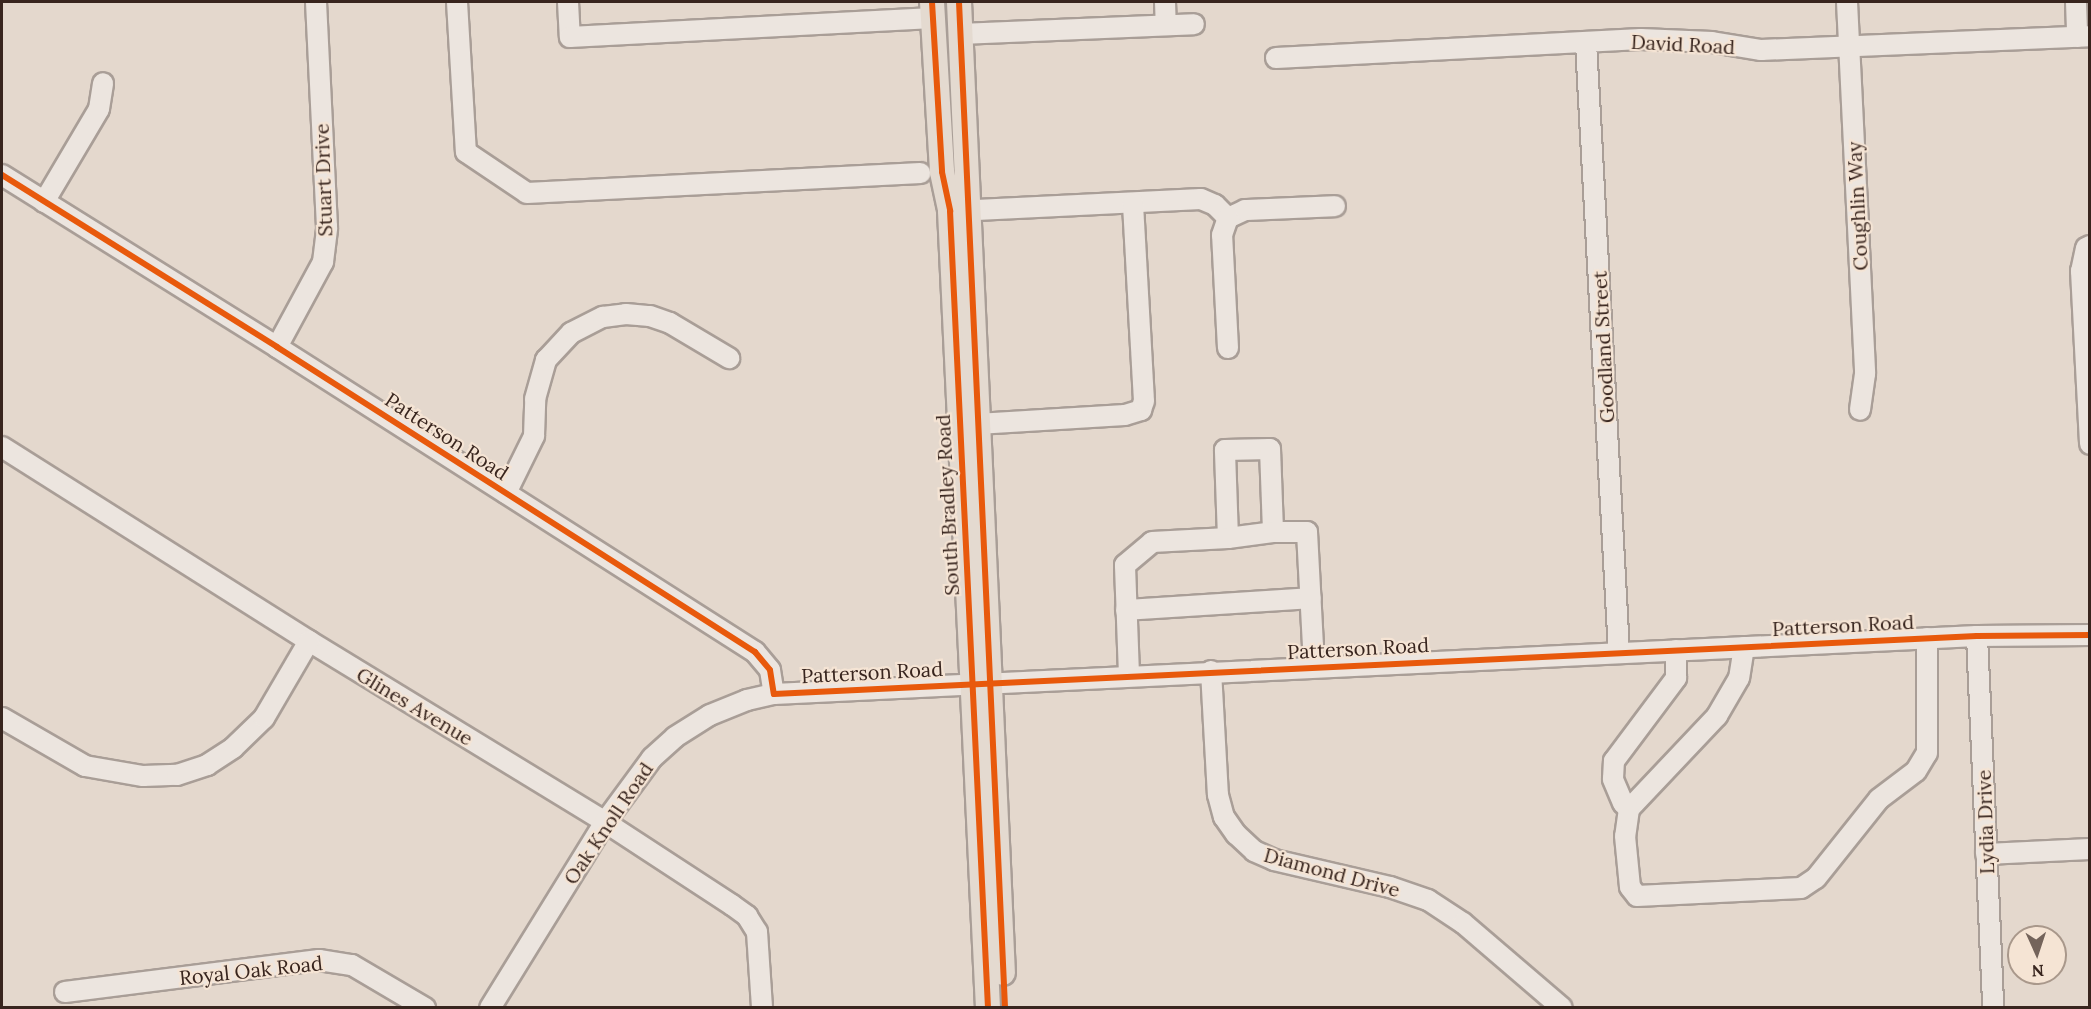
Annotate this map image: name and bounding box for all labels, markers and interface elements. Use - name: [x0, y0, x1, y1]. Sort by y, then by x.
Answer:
- street label: David Road: [1630, 29, 1736, 59]
- street label: Stuart Drive: [309, 123, 337, 237]
- street label: Coughlin Way: [1842, 141, 1872, 271]
- street label: Goodland Street: [1587, 270, 1619, 424]
- street label: Patterson Road: [381, 387, 513, 485]
- street label: South Bradley Road: [930, 414, 964, 596]
- street label: Patterson Road: [1771, 609, 1915, 641]
- street label: Patterson Road: [1286, 632, 1430, 664]
- street label: Patterson Road: [800, 656, 944, 688]
- street label: Glines Avenue: [352, 662, 478, 750]
- street label: Oak Knoll Road: [558, 757, 658, 889]
- street label: Lydia Drive: [1971, 769, 1999, 875]
- street label: Diamond Drive: [1261, 842, 1403, 902]
- north arrow: [2007, 925, 2067, 985]
- street label: Royal Oak Road: [178, 951, 324, 989]
- text: N: [2031, 961, 2045, 981]

